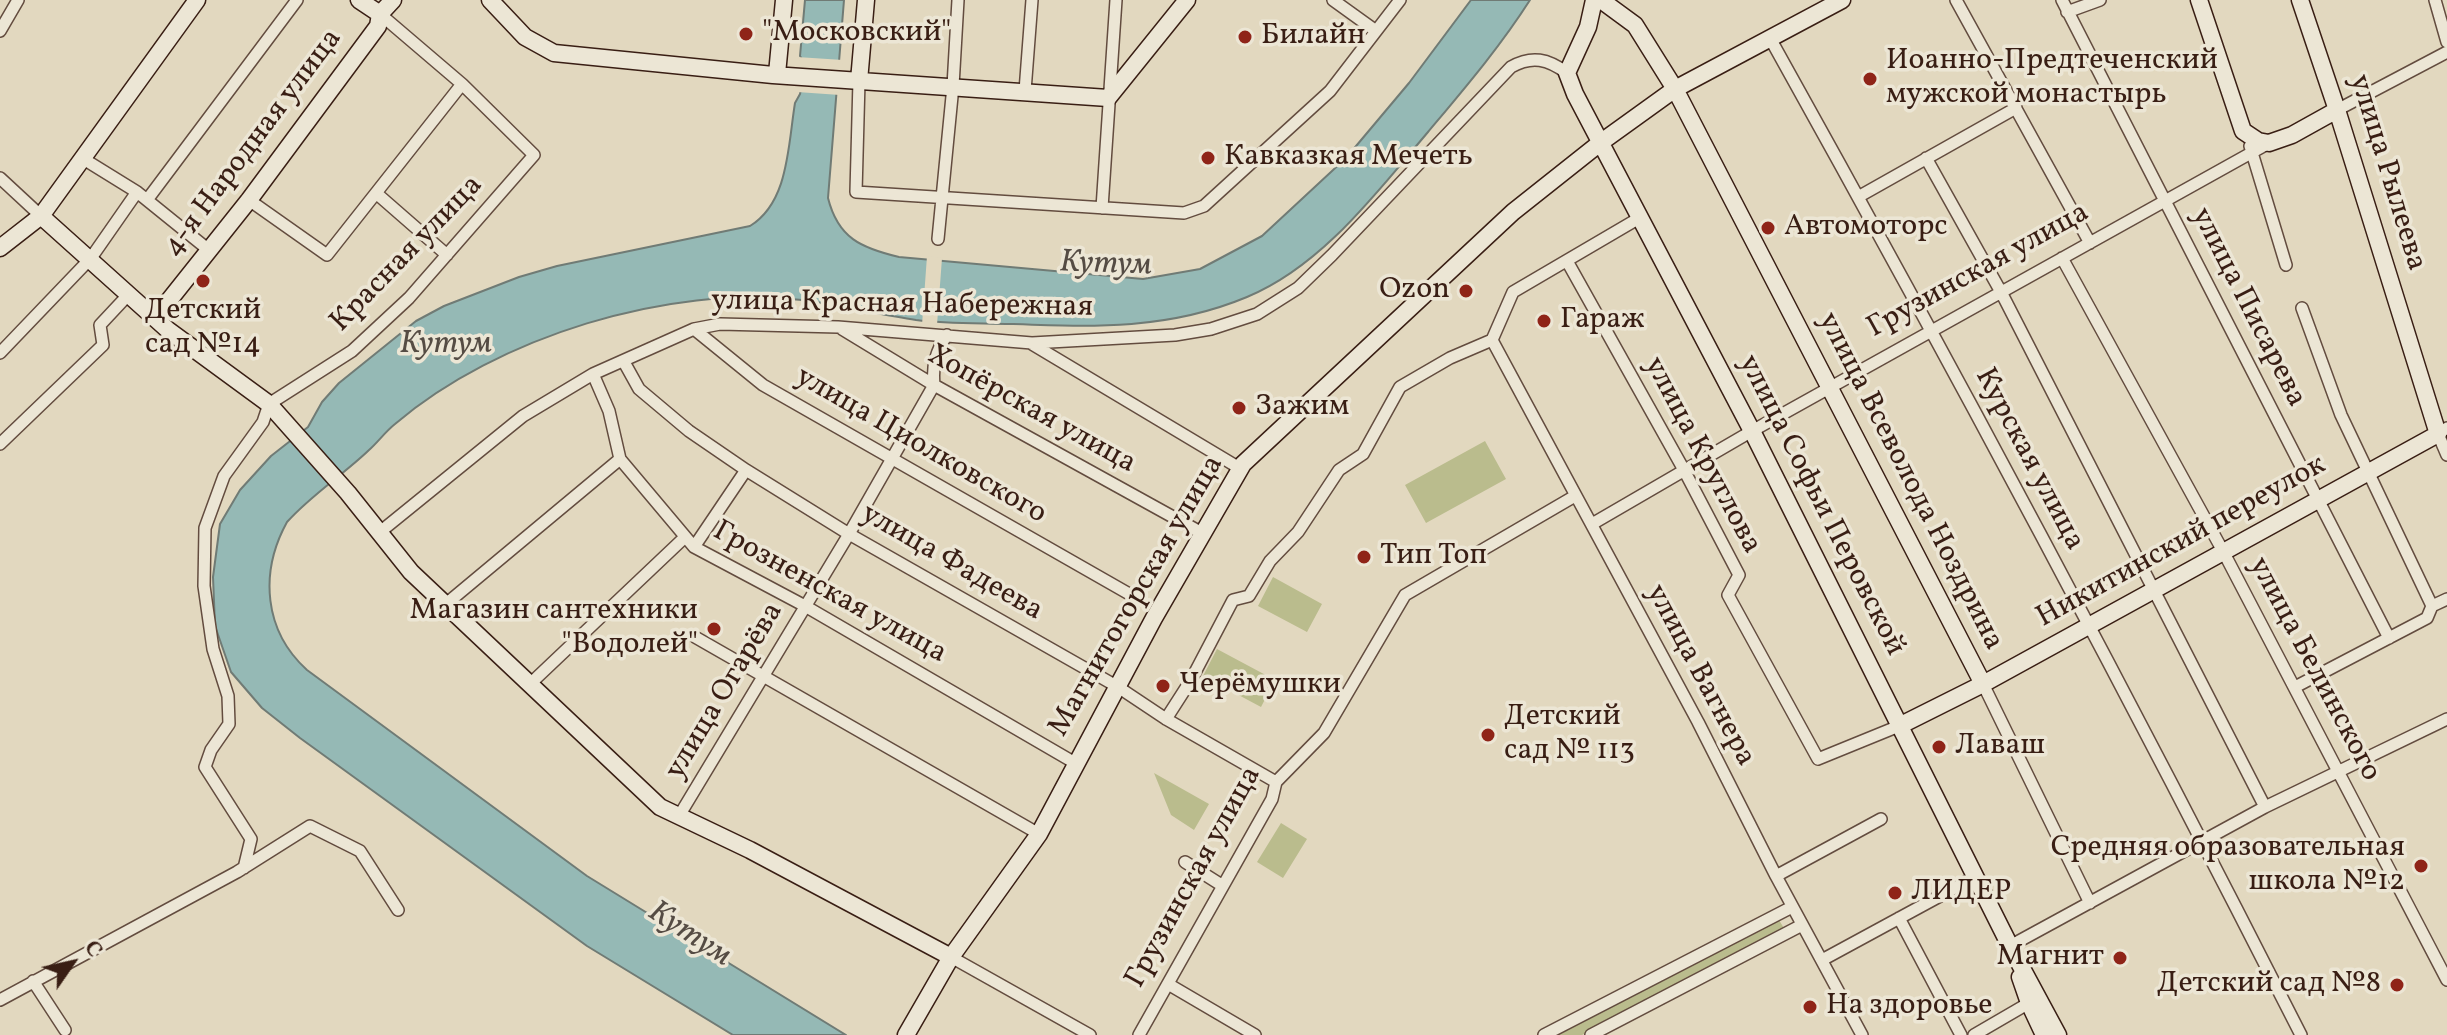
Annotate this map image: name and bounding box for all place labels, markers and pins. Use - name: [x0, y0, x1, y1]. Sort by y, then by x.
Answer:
- place label: "Московский": [762, 16, 951, 52]
- place label: Билайн: [1261, 19, 1366, 55]
- marker: "Московский": [737, 25, 755, 43]
- marker: Билайн: [1236, 28, 1254, 46]
- place label: Иоанно-Предтеченский мужской монастырь: [1886, 44, 2218, 114]
- marker: Иоанно-Предтеченский мужской монастырь: [1861, 70, 1879, 88]
- place label: Кавказкая Мечеть: [1224, 140, 1473, 176]
- marker: Кавказкая Мечеть: [1199, 149, 1217, 167]
- place label: Автомоторс: [1784, 210, 1948, 246]
- marker: Автомоторс: [1759, 219, 1777, 237]
- marker: Детский сад №14: [194, 272, 212, 290]
- place label: Ozon: [1379, 273, 1450, 309]
- marker: Ozon: [1457, 282, 1475, 300]
- place label: Детский сад №14: [145, 294, 261, 364]
- place label: Гараж: [1560, 303, 1645, 339]
- marker: Гараж: [1535, 312, 1553, 330]
- place label: Зажим: [1255, 390, 1349, 426]
- marker: Зажим: [1230, 399, 1248, 417]
- place label: Тип Топ: [1380, 539, 1487, 575]
- marker: Тип Топ: [1355, 548, 1373, 566]
- place label: Магазин сантехники "Водолей": [409, 594, 698, 664]
- marker: Магазин сантехники "Водолей": [705, 620, 723, 638]
- place label: Черёмушки: [1179, 668, 1341, 704]
- marker: Черёмушки: [1154, 677, 1172, 695]
- place label: Детский сад № 113: [1504, 700, 1635, 770]
- marker: Детский сад № 113: [1479, 726, 1497, 744]
- place label: Лаваш: [1955, 729, 2045, 765]
- marker: Лаваш: [1930, 738, 1948, 756]
- place label: Средняя образовательная школа №12: [2051, 831, 2405, 902]
- marker: Средняя образовательная школа №12: [2412, 857, 2430, 875]
- place label: ЛИДЕР: [1911, 875, 2011, 911]
- marker: ЛИДЕР: [1886, 884, 1904, 902]
- place label: Магнит: [1997, 940, 2104, 976]
- marker: Магнит: [2111, 949, 2129, 967]
- place label: Детский сад №8: [2157, 967, 2381, 1003]
- marker: Детский сад №8: [2388, 976, 2406, 994]
- place label: На здоровье: [1826, 989, 1993, 1025]
- marker: На здоровье: [1801, 998, 1819, 1016]

